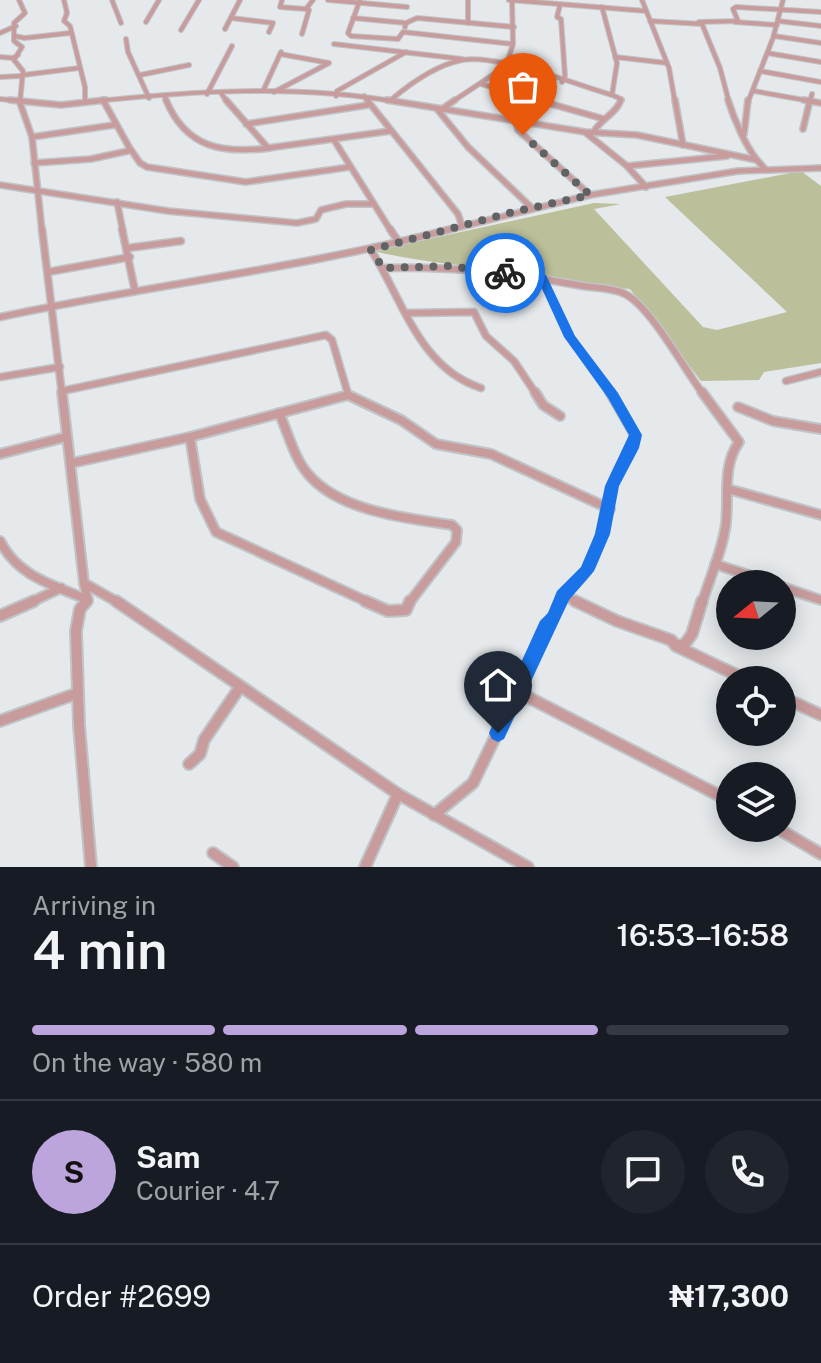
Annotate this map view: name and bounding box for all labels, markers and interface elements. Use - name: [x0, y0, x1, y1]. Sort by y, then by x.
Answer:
- pin: [489, 53, 557, 135]
- icon: bag: [501, 65, 545, 109]
- courier: [465, 233, 545, 313]
- icon: bike: [483, 251, 527, 295]
- north arrow: [716, 570, 796, 650]
- map controls: [716, 570, 796, 842]
- pin: [464, 651, 532, 733]
- icon: home: [476, 663, 520, 707]
- button: locate: [716, 666, 796, 746]
- button: layers: [716, 762, 796, 842]
- text: Arriving in: [32, 890, 156, 921]
- text: 16:53–16:58: [616, 917, 789, 953]
- text: 4 min: [32, 920, 168, 981]
- text: On the way · 580 m: [32, 1047, 262, 1078]
- button: chat: [601, 1130, 685, 1214]
- button: phone: [705, 1130, 789, 1214]
- text: Sam: [136, 1139, 200, 1175]
- text: S: [64, 1154, 84, 1190]
- text: Courier · 4.7: [136, 1175, 280, 1206]
- text: Order #2699: [32, 1278, 211, 1314]
- text: ₦17,300: [669, 1278, 789, 1314]

